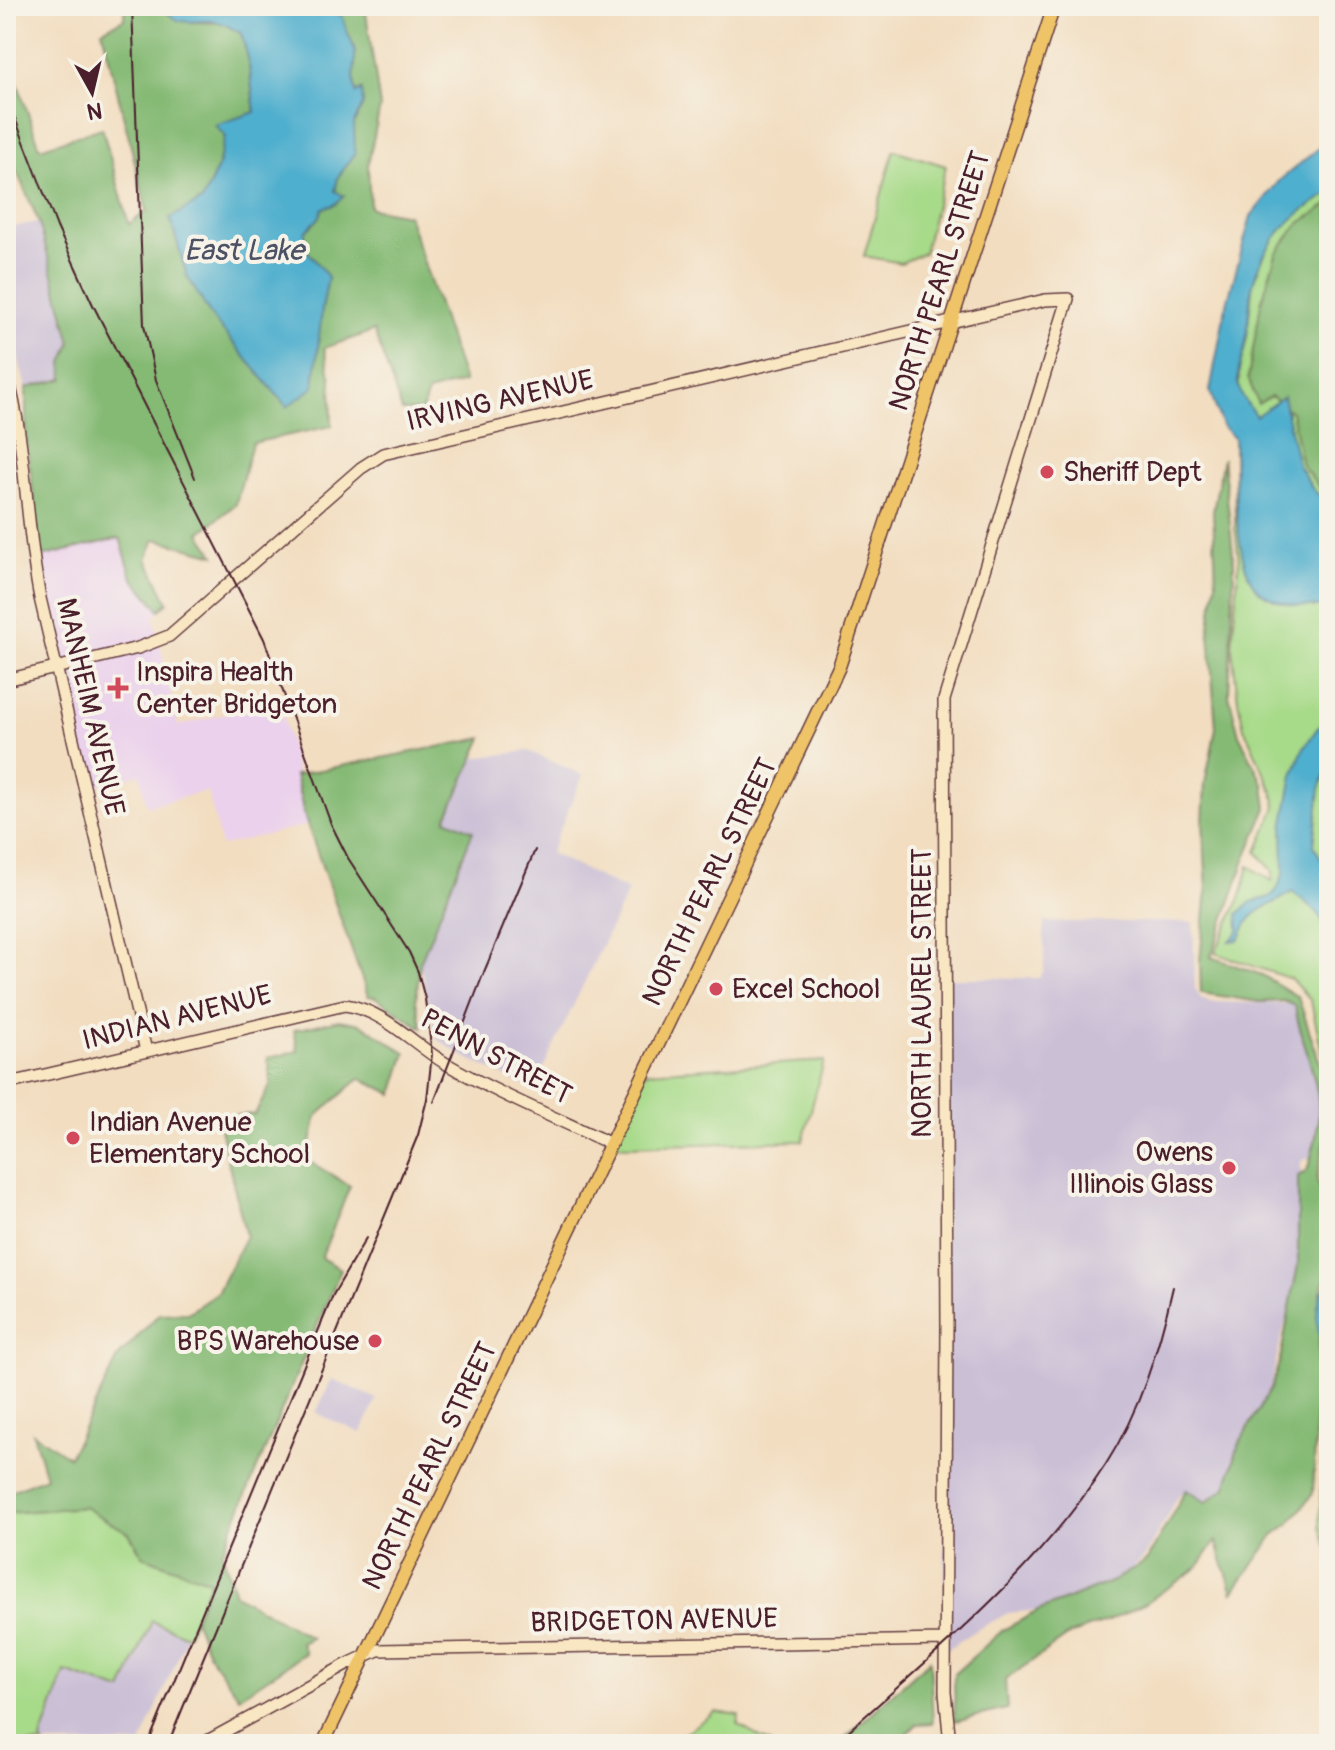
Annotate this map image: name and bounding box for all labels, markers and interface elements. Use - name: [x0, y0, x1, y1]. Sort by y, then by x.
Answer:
- north arrow: [52, 52, 132, 132]
- text: N: [85, 96, 104, 126]
- street label: NORTH PEARL STREET: [881, 147, 999, 415]
- water label: East Lake: [184, 232, 307, 269]
- street label: IRVING AVENUE: [403, 362, 597, 440]
- place label: Sheriff Dept: [1063, 455, 1202, 490]
- marker: Sheriff Dept: [1038, 463, 1056, 481]
- street label: MANHEIM AVENUE: [48, 595, 132, 819]
- place label: Inspira Health Center Bridgeton: [136, 655, 337, 722]
- marker: Inspira Health Center Bridgeton: [107, 677, 129, 699]
- street label: NORTH PEARL STREET: [635, 752, 785, 1012]
- street label: NORTH LAUREL STREET: [905, 848, 940, 1138]
- place label: Excel School: [732, 972, 880, 1007]
- street label: INDIAN AVENUE: [79, 978, 275, 1058]
- marker: Excel School: [707, 980, 725, 998]
- street label: PENN STREET: [414, 1001, 578, 1113]
- place label: Indian Avenue Elementary School: [89, 1105, 310, 1172]
- marker: Indian Avenue Elementary School: [64, 1129, 82, 1147]
- place label: Owens Illinois Glass: [1069, 1135, 1213, 1202]
- marker: Owens Illinois Glass: [1220, 1159, 1238, 1177]
- place label: BPS Warehouse: [177, 1324, 359, 1359]
- marker: BPS Warehouse: [366, 1332, 384, 1350]
- street label: NORTH PEARL STREET: [355, 1336, 505, 1596]
- street label: BRIDGETON AVENUE: [530, 1601, 778, 1641]

